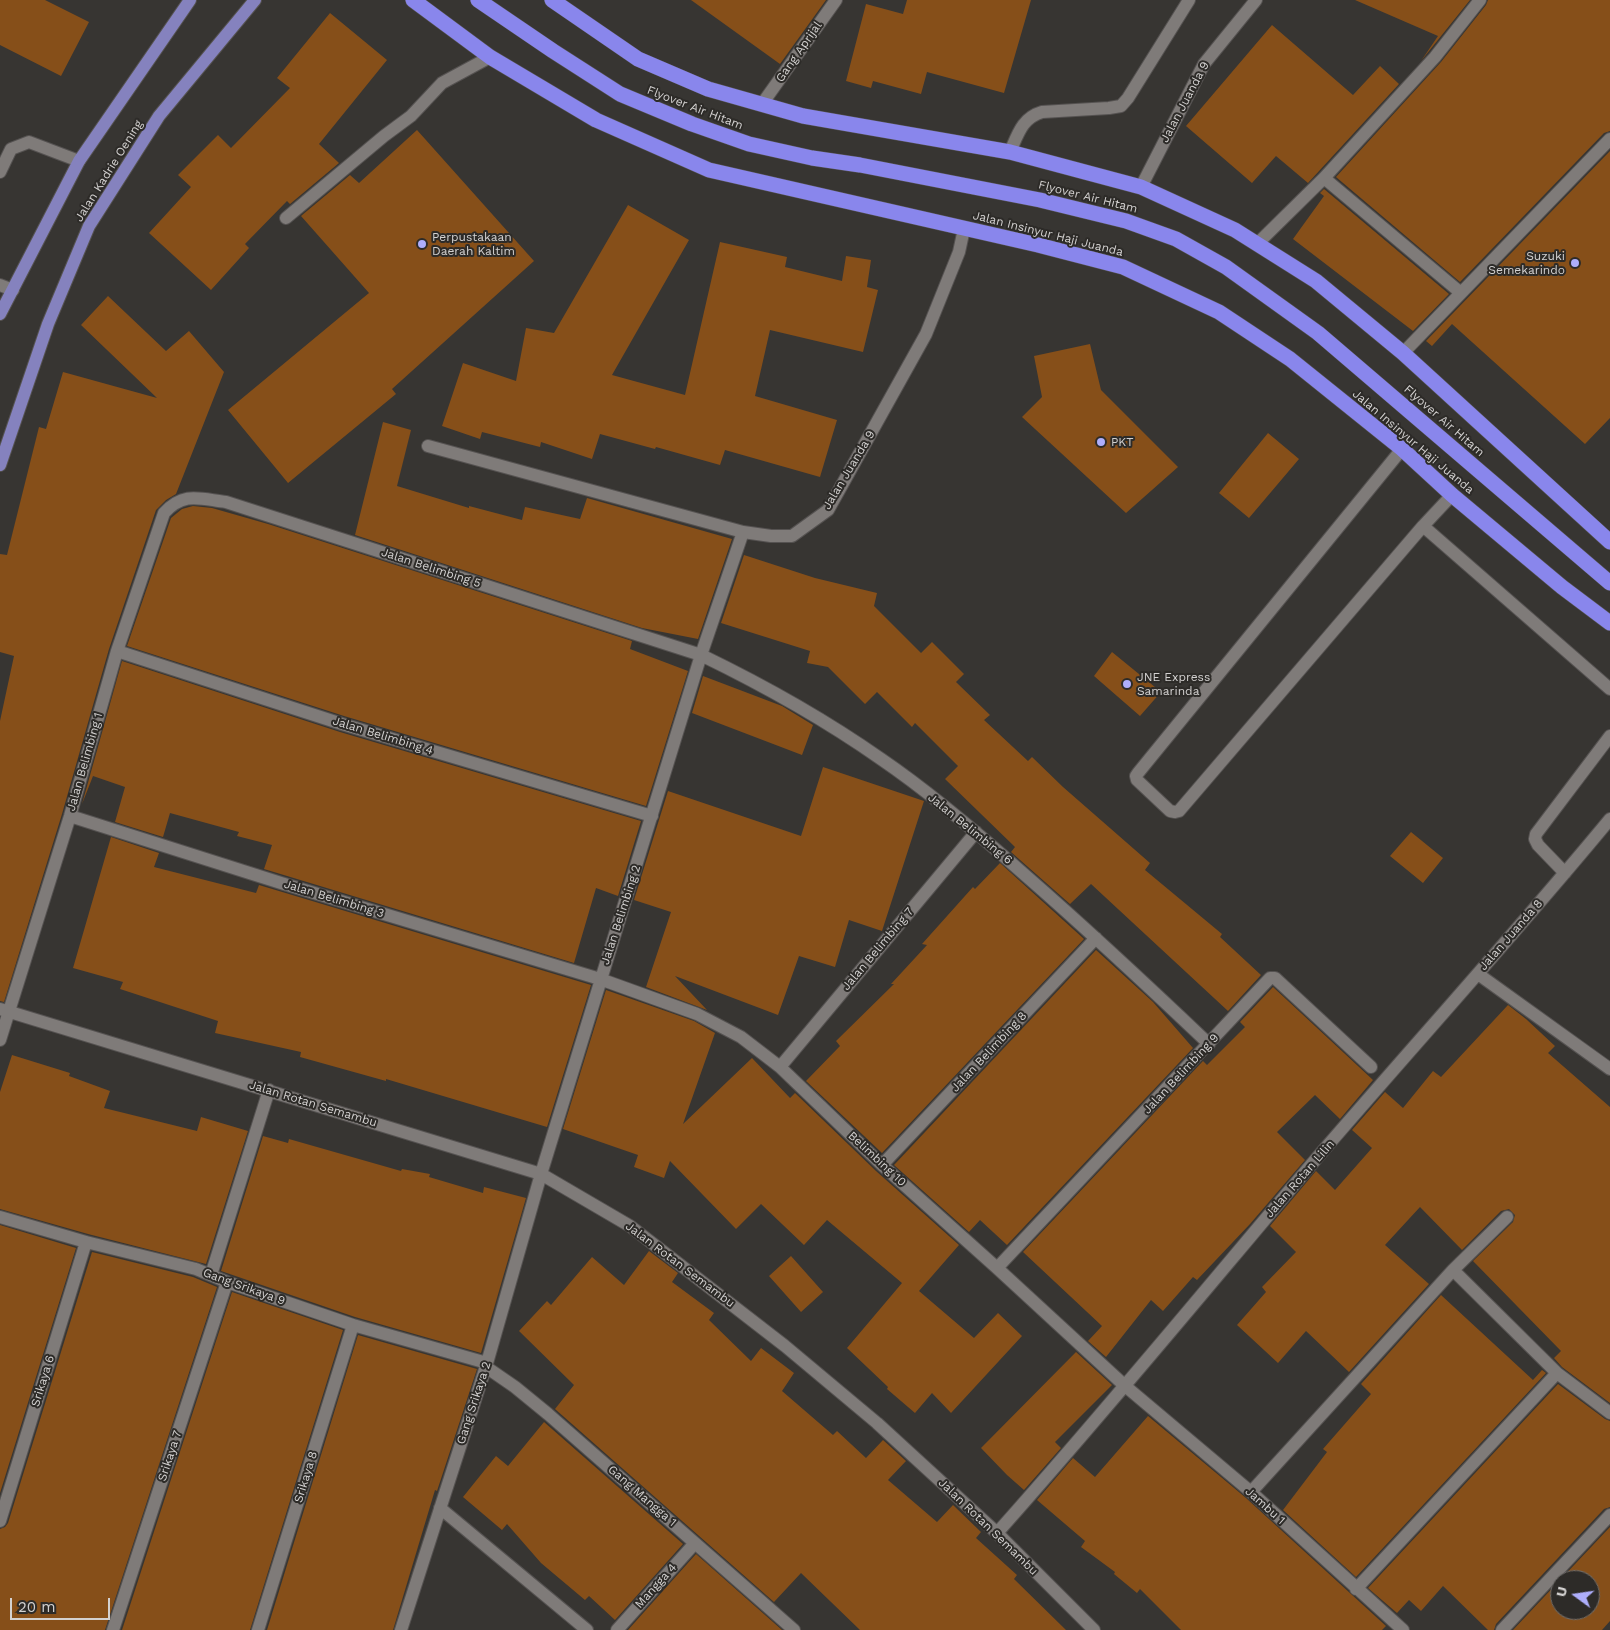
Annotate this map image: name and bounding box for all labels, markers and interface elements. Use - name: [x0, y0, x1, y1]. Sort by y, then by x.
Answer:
- street label: Gang Aprijal: [773, 19, 825, 85]
- street label: Jalan Juanda 9: [1158, 59, 1212, 145]
- street label: Flyover Air Hitam: [645, 83, 745, 133]
- street label: Jalan Kadrie Oening: [72, 118, 146, 224]
- street label: Flyover Air Hitam: [1037, 178, 1139, 216]
- street label: Jalan Insinyur Haji Juanda: [971, 208, 1125, 260]
- place label: Perpustakaan Daerah Kaltim: [432, 230, 515, 258]
- marker: Perpustakaan Daerah Kaltim: [416, 238, 428, 250]
- place label: Suzuki Semekarindo: [1488, 249, 1565, 277]
- marker: Suzuki Semekarindo: [1569, 257, 1581, 269]
- street label: Flyover Air Hitam: [1401, 382, 1487, 460]
- street label: Jalan Insinyur Haji Juanda: [1349, 387, 1477, 497]
- street label: Jalan Juanda 9: [820, 428, 878, 512]
- place label: PKT: [1111, 435, 1133, 449]
- marker: PKT: [1095, 436, 1107, 448]
- street label: Jalan Belimbing 5: [379, 545, 483, 591]
- place label: JNE Express Samarinda: [1137, 670, 1210, 698]
- marker: JNE Express Samarinda: [1121, 678, 1133, 690]
- street label: Jalan Belimbing 1: [64, 711, 106, 813]
- street label: Jalan Belimbing 4: [331, 714, 435, 758]
- street label: Jalan Belimbing 6: [925, 791, 1015, 867]
- street label: Jalan Belimbing 2: [598, 863, 644, 967]
- street label: Jalan Belimbing 3: [282, 877, 386, 921]
- street label: Jalan Juanda 8: [1476, 897, 1546, 973]
- street label: Jalan Belimbing 7: [839, 905, 917, 993]
- street label: Jalan Belimbing 8: [948, 1009, 1030, 1095]
- street label: Jalan Belimbing 9: [1140, 1031, 1222, 1117]
- street label: Jalan Rotan Semambu: [247, 1078, 379, 1130]
- street label: Belimbing 10: [845, 1129, 909, 1189]
- street label: Jalan Rotan Lilin: [1262, 1137, 1338, 1221]
- street label: Jalan Rotan Semambu: [623, 1219, 737, 1311]
- street label: Gang Srikaya 9: [201, 1265, 287, 1309]
- street label: Srikaya 6: [28, 1354, 58, 1408]
- street label: Gang Srikaya 2: [454, 1360, 494, 1446]
- street label: Srikaya 7: [155, 1429, 185, 1483]
- street label: Srikaya 8: [291, 1449, 321, 1505]
- street label: Gang Mangga 1: [605, 1462, 679, 1530]
- street label: Jalan Rotan Semambu: [935, 1476, 1041, 1578]
- street label: Jambu 1: [1242, 1484, 1288, 1528]
- street label: Mangga 4: [632, 1561, 680, 1611]
- north arrow: [1550, 1570, 1600, 1620]
- text: U: [1552, 1585, 1570, 1598]
- scale bar: [12, 1588, 112, 1620]
- text: 20 m: [18, 1598, 56, 1616]

